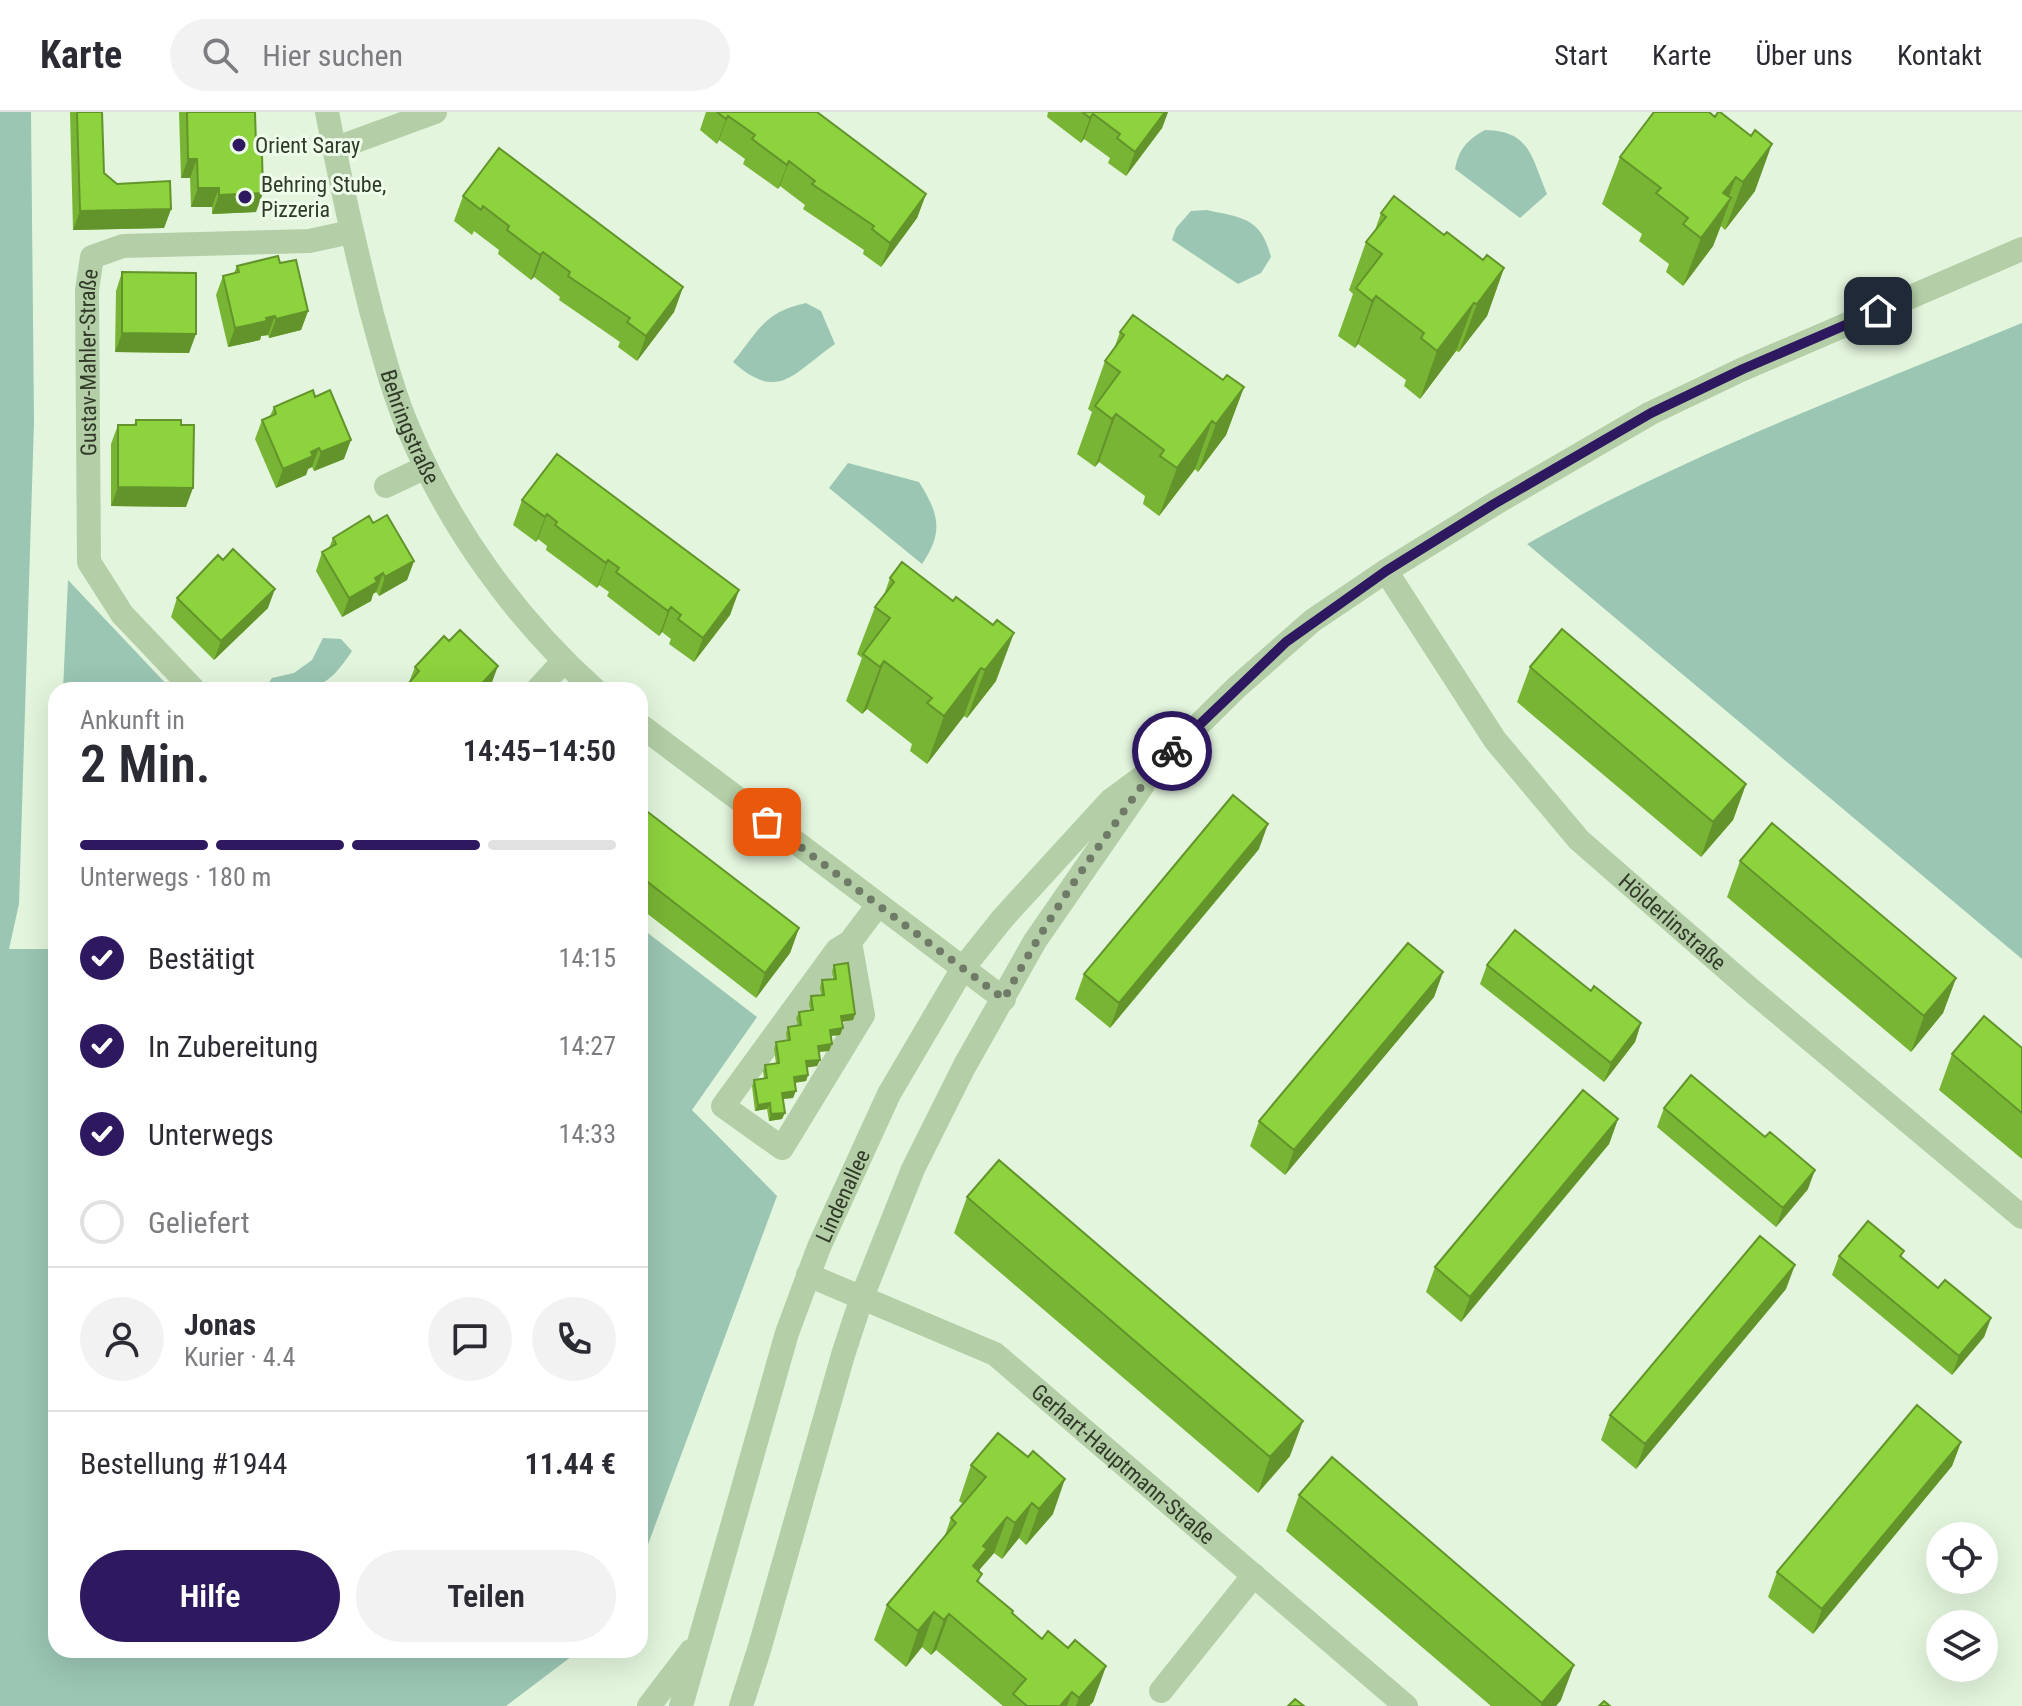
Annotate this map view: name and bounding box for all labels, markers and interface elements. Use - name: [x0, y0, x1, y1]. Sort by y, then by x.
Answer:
- search box: [170, 19, 730, 91]
- text: Karte: [40, 33, 122, 77]
- icon: search: [198, 33, 242, 77]
- text: Hier suchen: [262, 38, 403, 73]
- text: Start: [1554, 39, 1608, 72]
- text: Karte: [1652, 39, 1711, 72]
- text: Über uns: [1755, 39, 1853, 72]
- text: Kontakt: [1897, 39, 1982, 72]
- place label: Orient Saray: [255, 133, 360, 158]
- marker: Orient Saray: [230, 136, 248, 154]
- place label: Behring Stube, Pizzeria: [261, 172, 386, 222]
- marker: Behring Stube, Pizzeria: [236, 188, 254, 206]
- street label: Gustav-Mahler-Straße: [75, 267, 103, 456]
- pin: [1844, 277, 1912, 345]
- icon: home: [1856, 289, 1900, 333]
- street label: Behringstraße: [375, 367, 444, 488]
- text: Ankunft in: [80, 705, 185, 735]
- courier: [1132, 711, 1212, 791]
- icon: bike: [1150, 729, 1194, 773]
- text: 14:45–14:50: [463, 733, 616, 768]
- text: 2 Min.: [80, 734, 211, 795]
- pin: [733, 788, 801, 856]
- icon: bag: [745, 800, 789, 844]
- text: Unterwegs · 180 m: [80, 862, 271, 892]
- street label: Hölderlinstraße: [1614, 869, 1731, 975]
- icon: check: [80, 936, 124, 980]
- text: Bestätigt: [148, 941, 255, 976]
- text: 14:15: [559, 943, 616, 973]
- icon: check: [80, 1024, 124, 1068]
- text: In Zubereitung: [148, 1029, 318, 1064]
- text: 14:27: [559, 1031, 616, 1061]
- icon: check: [80, 1112, 124, 1156]
- text: Unterwegs: [148, 1117, 274, 1152]
- text: 14:33: [559, 1119, 616, 1149]
- street label: Lindenallee: [811, 1145, 875, 1246]
- text: Geliefert: [148, 1205, 250, 1240]
- button: person: [80, 1297, 164, 1381]
- button: chat: [428, 1297, 512, 1381]
- button: phone: [532, 1297, 616, 1381]
- text: Jonas: [184, 1307, 256, 1342]
- text: Kurier · 4.4: [184, 1342, 295, 1372]
- street label: Gerhart-Hauptmann-Straße: [1026, 1379, 1220, 1550]
- text: Bestellung #1944: [80, 1446, 287, 1481]
- text: 11.44 €: [525, 1446, 616, 1481]
- map controls: [1926, 1522, 1998, 1682]
- button: locate: [1926, 1522, 1998, 1594]
- button: Hilfe: [80, 1550, 340, 1642]
- button: Teilen: [356, 1550, 616, 1642]
- button: layers: [1926, 1610, 1998, 1682]

